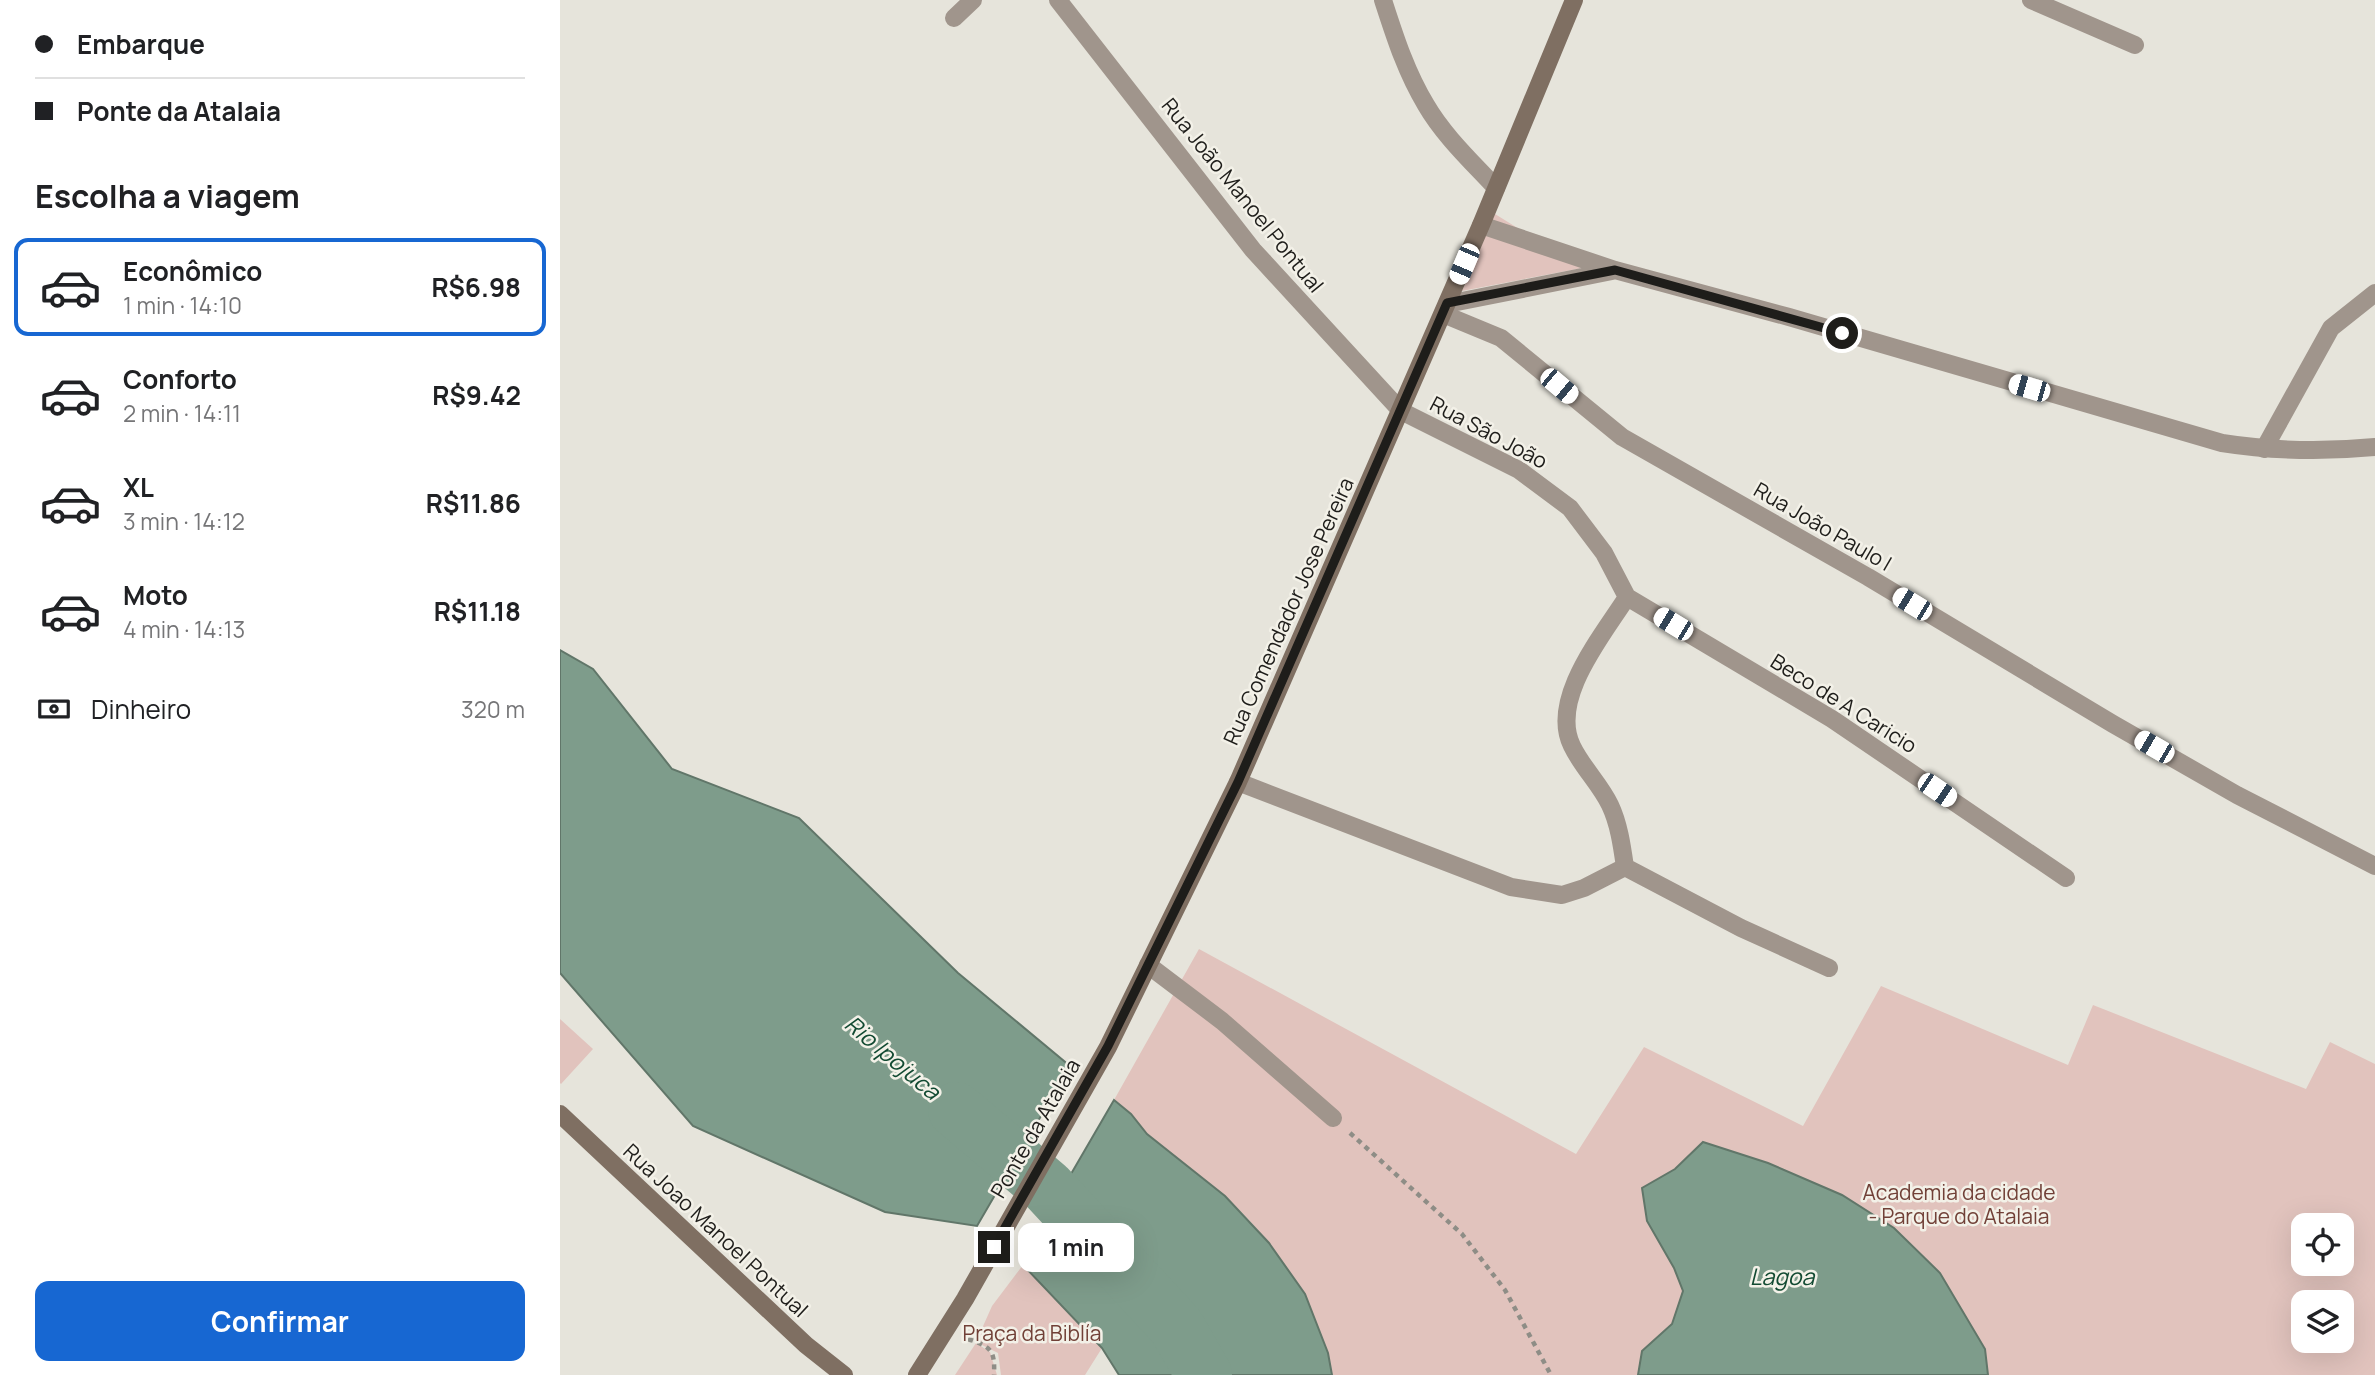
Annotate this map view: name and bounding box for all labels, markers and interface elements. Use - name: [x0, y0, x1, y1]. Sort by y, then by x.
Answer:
- text: Embarque: [77, 26, 205, 62]
- street label: Rua João Manoel Pontual: [1156, 92, 1330, 298]
- text: Ponte da Atalaia: [77, 93, 281, 129]
- text: Escolha a viagem: [35, 174, 300, 218]
- car: [1447, 241, 1482, 287]
- text: Econômico: [123, 253, 262, 289]
- icon: car: [39, 256, 102, 319]
- text: R$6.98: [431, 269, 521, 305]
- text: 1 min · 14:10: [123, 289, 242, 321]
- route start: [1826, 317, 1858, 349]
- text: Conforto: [123, 361, 237, 397]
- icon: car: [39, 364, 102, 427]
- car: [1537, 364, 1582, 408]
- car: [2006, 372, 2053, 404]
- text: R$9.42: [432, 377, 521, 413]
- street label: Rua São João: [1425, 389, 1553, 475]
- text: 2 min · 14:11: [123, 397, 241, 429]
- text: XL: [123, 469, 154, 505]
- icon: car: [39, 472, 102, 535]
- street label: Rua Comendador Jose Pereira: [1216, 473, 1360, 749]
- street label: Rua João Paulo I: [1749, 475, 1897, 577]
- text: R$11.86: [426, 485, 521, 521]
- text: 3 min · 14:12: [123, 505, 245, 537]
- text: Moto: [123, 577, 188, 613]
- icon: car: [39, 580, 102, 643]
- car: [1889, 584, 1936, 624]
- text: R$11.18: [434, 593, 521, 629]
- car: [1650, 604, 1697, 644]
- text: 4 min · 14:13: [123, 613, 245, 645]
- street label: Beco de A Caricio: [1766, 647, 1922, 759]
- icon: cash: [35, 690, 73, 728]
- text: Dinheiro: [91, 691, 191, 727]
- text: 320 m: [461, 693, 525, 725]
- car: [2131, 727, 2178, 767]
- car: [1914, 770, 1961, 810]
- water label: Rio Ipojuca: [838, 1008, 948, 1107]
- street label: Ponte da Atalaia: [984, 1053, 1086, 1203]
- street label: Rua Joao Manoel Pontual: [618, 1137, 814, 1323]
- park label: Academia da cidade - Parque do Atalaia: [1863, 1178, 2055, 1230]
- map controls: [2291, 1213, 2354, 1353]
- button: locate: [2291, 1213, 2354, 1276]
- callout: 1 min: [1018, 1222, 1134, 1272]
- route end: [978, 1231, 1010, 1263]
- text: 1 min: [1048, 1231, 1104, 1263]
- water label: Lagoa: [1750, 1260, 1815, 1292]
- button: Confirmar: [35, 1281, 525, 1361]
- button: layers: [2291, 1290, 2354, 1353]
- park label: Praça da Biblía: [963, 1319, 1101, 1347]

